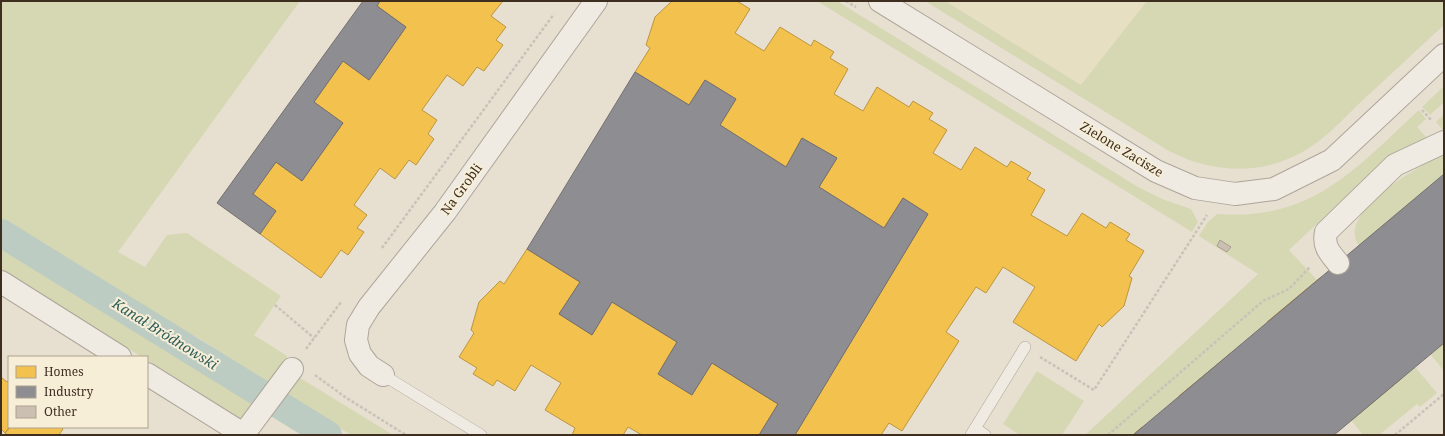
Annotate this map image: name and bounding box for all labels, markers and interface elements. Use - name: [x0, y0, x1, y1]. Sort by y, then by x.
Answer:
- street label: Zielone Zacisze: [1077, 117, 1167, 181]
- street label: Na Grobli: [436, 160, 486, 218]
- water label: Kanał Bródnowski: [108, 293, 222, 374]
- legend: [8, 356, 148, 428]
- text: Homes: [44, 363, 84, 380]
- text: Industry: [44, 383, 93, 400]
- text: Other: [44, 403, 77, 420]

